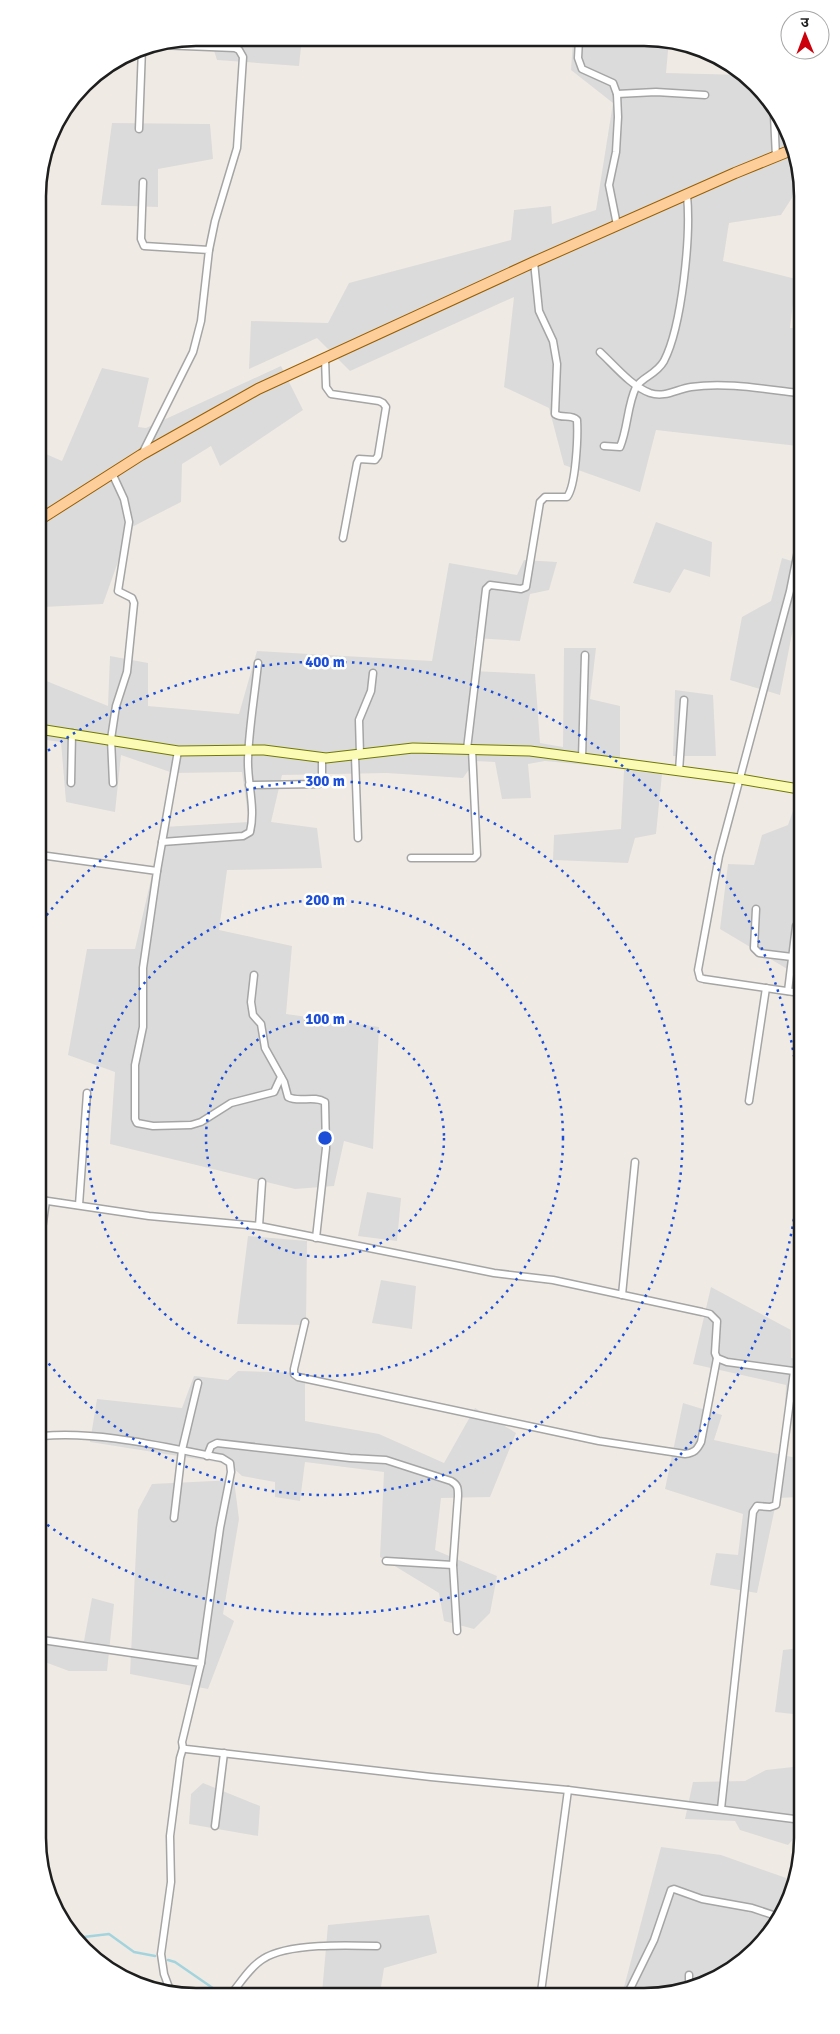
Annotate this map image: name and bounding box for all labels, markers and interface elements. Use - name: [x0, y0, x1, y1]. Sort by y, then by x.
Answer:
- north arrow: [780, 10, 830, 60]
- text: उ: [801, 14, 810, 31]
- text: 400 m: [305, 653, 345, 671]
- text: 300 m: [305, 772, 345, 790]
- text: 200 m: [305, 891, 345, 909]
- text: 100 m: [305, 1010, 345, 1028]
- centre of rings: [316, 1129, 334, 1147]

